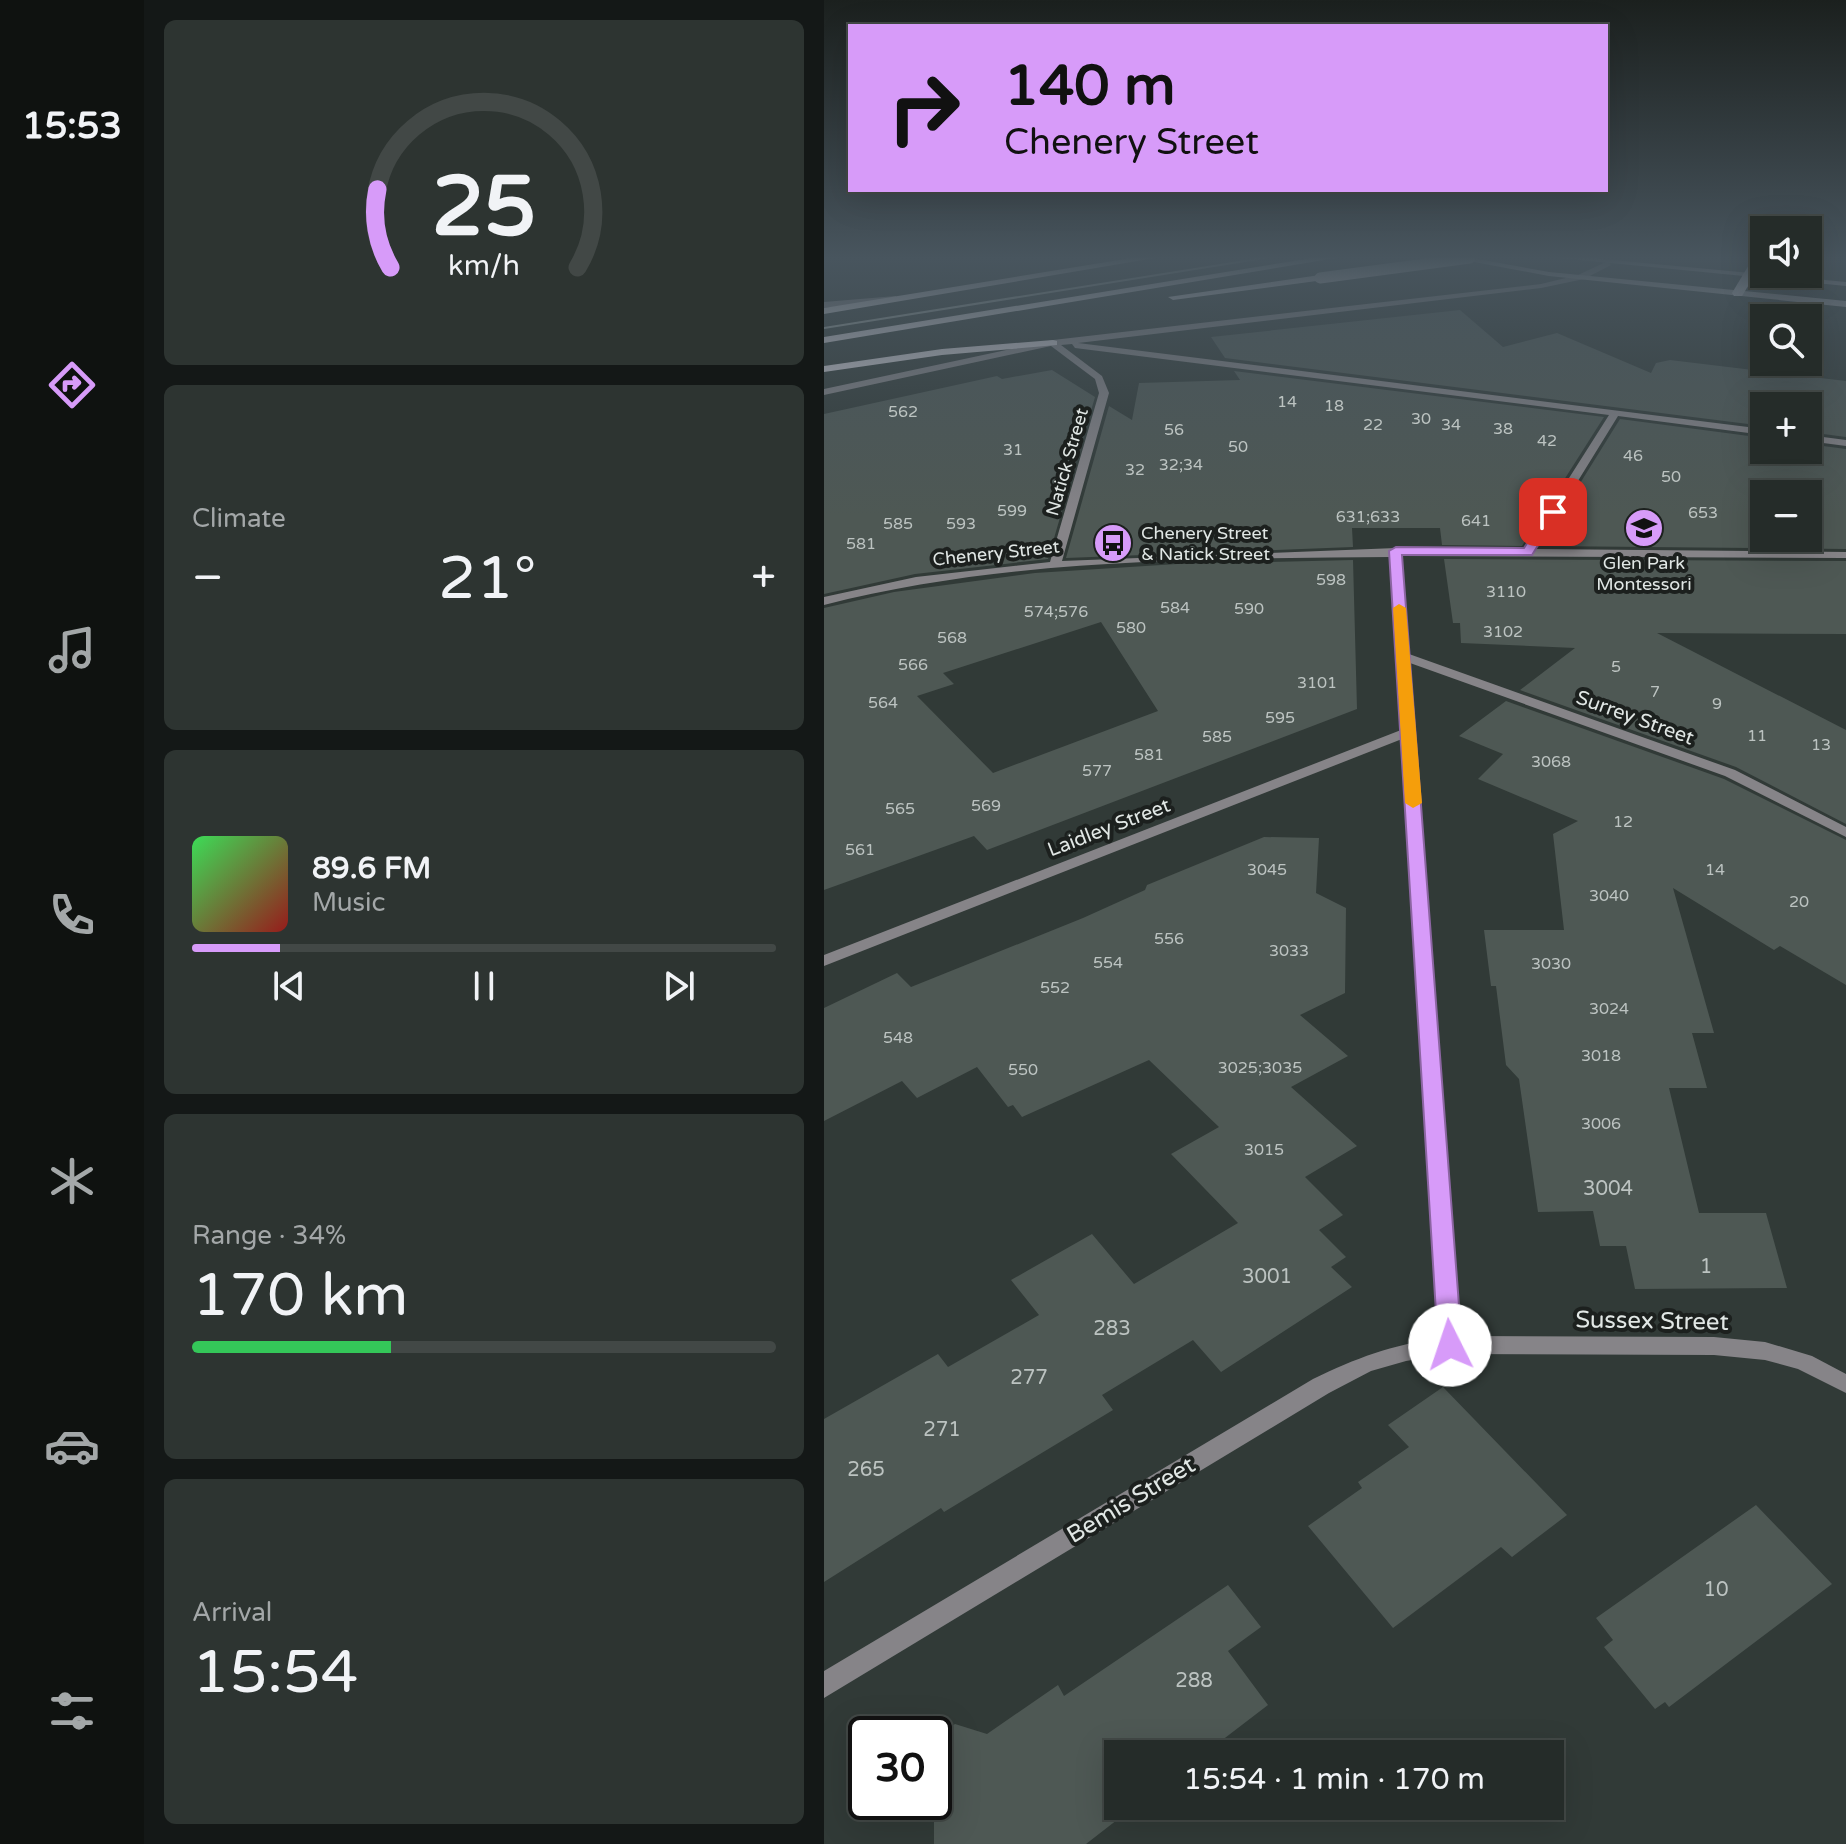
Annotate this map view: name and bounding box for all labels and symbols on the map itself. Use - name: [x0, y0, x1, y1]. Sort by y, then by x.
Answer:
- house number: 14: [1277, 392, 1297, 412]
- house number: 18: [1324, 396, 1344, 416]
- house number: 562: [888, 402, 918, 422]
- street label: Natick Street: [1041, 405, 1093, 519]
- house number: 30: [1411, 409, 1431, 429]
- house number: 22: [1363, 415, 1383, 435]
- house number: 34: [1441, 415, 1461, 435]
- house number: 38: [1493, 419, 1513, 439]
- house number: 56: [1164, 420, 1184, 440]
- house number: 42: [1537, 431, 1557, 451]
- house number: 50: [1228, 437, 1248, 457]
- house number: 31: [1003, 440, 1023, 460]
- house number: 46: [1623, 446, 1643, 466]
- house number: 32;34: [1159, 455, 1203, 475]
- house number: 32: [1125, 460, 1145, 480]
- house number: 50: [1661, 467, 1681, 487]
- pin: [1519, 478, 1587, 546]
- house number: 599: [997, 501, 1027, 521]
- house number: 653: [1688, 503, 1718, 523]
- house number: 631;633: [1336, 507, 1400, 527]
- school or university icon: Glen Park Montessori: [1623, 507, 1665, 549]
- house number: 641: [1461, 511, 1491, 531]
- house number: 585: [883, 514, 913, 534]
- house number: 593: [946, 514, 976, 534]
- bus stop icon: Chenery Street & Natick Street: [1092, 522, 1134, 564]
- place label: Chenery Street & Natick Street: [1141, 522, 1270, 565]
- house number: 581: [846, 534, 876, 554]
- street label: Chenery Street: [931, 535, 1061, 571]
- place label: Glen Park Montessori: [1596, 552, 1692, 595]
- house number: 598: [1316, 570, 1346, 590]
- house number: 3110: [1486, 582, 1526, 602]
- house number: 584: [1160, 598, 1190, 618]
- house number: 590: [1234, 599, 1264, 619]
- house number: 574;576: [1024, 602, 1088, 622]
- house number: 580: [1116, 618, 1146, 638]
- house number: 3102: [1483, 622, 1523, 642]
- house number: 568: [937, 628, 967, 648]
- house number: 566: [898, 655, 928, 675]
- house number: 5: [1611, 657, 1621, 677]
- house number: 3101: [1297, 673, 1337, 693]
- house number: 7: [1650, 682, 1660, 702]
- street label: Surrey Street: [1573, 686, 1698, 751]
- house number: 564: [868, 693, 898, 713]
- house number: 9: [1712, 694, 1722, 714]
- house number: 595: [1265, 708, 1295, 728]
- house number: 11: [1747, 726, 1767, 746]
- house number: 585: [1202, 727, 1232, 747]
- house number: 13: [1811, 735, 1831, 755]
- house number: 581: [1134, 745, 1164, 765]
- house number: 3068: [1531, 752, 1571, 772]
- house number: 577: [1082, 761, 1112, 781]
- street label: Laidley Street: [1044, 793, 1174, 862]
- house number: 569: [971, 796, 1001, 816]
- house number: 565: [885, 799, 915, 819]
- house number: 12: [1613, 812, 1633, 832]
- house number: 561: [845, 840, 875, 860]
- house number: 3045: [1247, 860, 1287, 880]
- house number: 14: [1705, 860, 1725, 880]
- house number: 3040: [1589, 886, 1629, 906]
- house number: 20: [1789, 892, 1809, 912]
- house number: 556: [1154, 929, 1184, 949]
- house number: 3033: [1269, 941, 1309, 961]
- house number: 554: [1093, 953, 1123, 973]
- house number: 3030: [1531, 954, 1571, 974]
- house number: 552: [1040, 978, 1070, 998]
- house number: 3024: [1589, 999, 1629, 1019]
- house number: 548: [883, 1028, 913, 1048]
- house number: 3018: [1581, 1046, 1621, 1066]
- house number: 3025;3035: [1218, 1058, 1302, 1078]
- house number: 550: [1008, 1060, 1038, 1080]
- house number: 3006: [1581, 1114, 1621, 1134]
- house number: 3015: [1244, 1140, 1284, 1160]
- house number: 3004: [1583, 1177, 1633, 1201]
- house number: 1: [1700, 1255, 1712, 1279]
- house number: 3001: [1242, 1265, 1292, 1289]
- position arrow: [1408, 1303, 1492, 1387]
- street label: Sussex Street: [1575, 1305, 1729, 1337]
- house number: 283: [1093, 1317, 1131, 1341]
- house number: 277: [1010, 1366, 1048, 1390]
- house number: 271: [923, 1418, 961, 1442]
- street label: Bemis Street: [1062, 1450, 1200, 1550]
- house number: 265: [847, 1458, 885, 1482]
- house number: 10: [1703, 1578, 1729, 1602]
- house number: 288: [1175, 1669, 1213, 1693]
- speed limit sign: 30: [848, 1716, 952, 1820]

